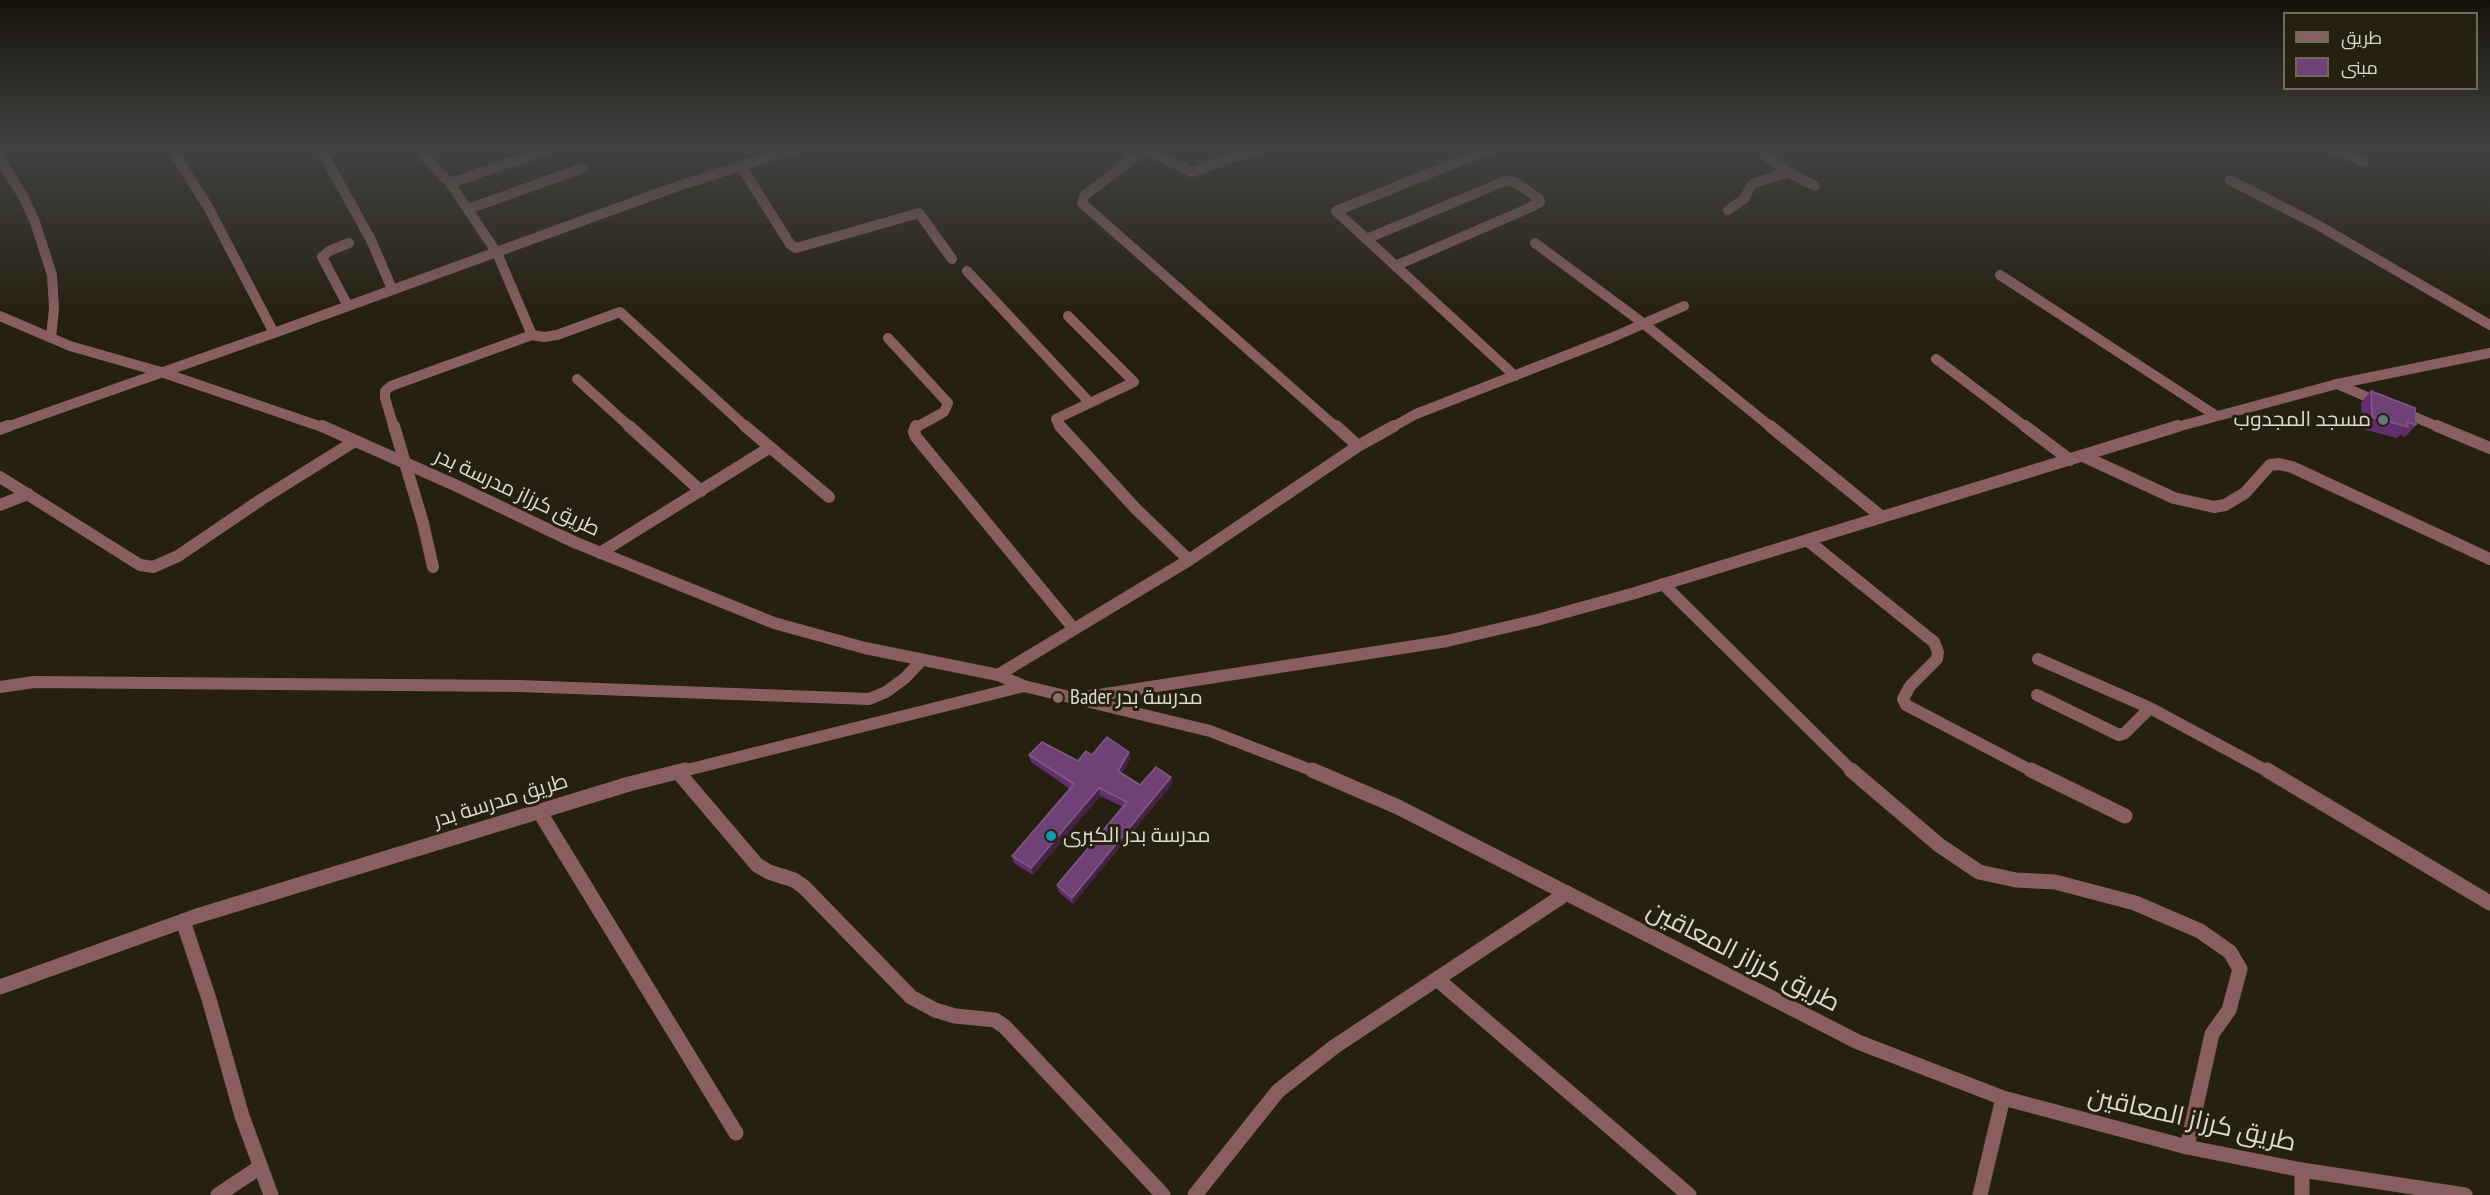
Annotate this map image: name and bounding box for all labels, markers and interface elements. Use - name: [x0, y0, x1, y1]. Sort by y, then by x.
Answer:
- legend: [2283, 12, 2478, 90]
- text: طريق: [2341, 26, 2382, 49]
- text: مبنى: [2341, 56, 2378, 79]
- place label: مسجد المجدوب: [2234, 407, 2371, 433]
- marker: مسجد المجدوب: [2376, 413, 2390, 427]
- street label: طريق كرزاز مدرسة بدر: [430, 444, 604, 542]
- place label: Bader مدرسة بدر: [1070, 685, 1203, 711]
- marker: Bader مدرسة بدر: [1051, 691, 1065, 705]
- street label: طريق مدرسة بدر: [431, 769, 571, 833]
- place label: مدرسة بدر الكبرى: [1063, 823, 1211, 849]
- marker: مدرسة بدر الكبرى: [1044, 829, 1058, 843]
- street label: طريق كرزاز المعاقين: [1641, 895, 1845, 1019]
- street label: طريق كرزاز المعاقين: [2085, 1081, 2299, 1159]

